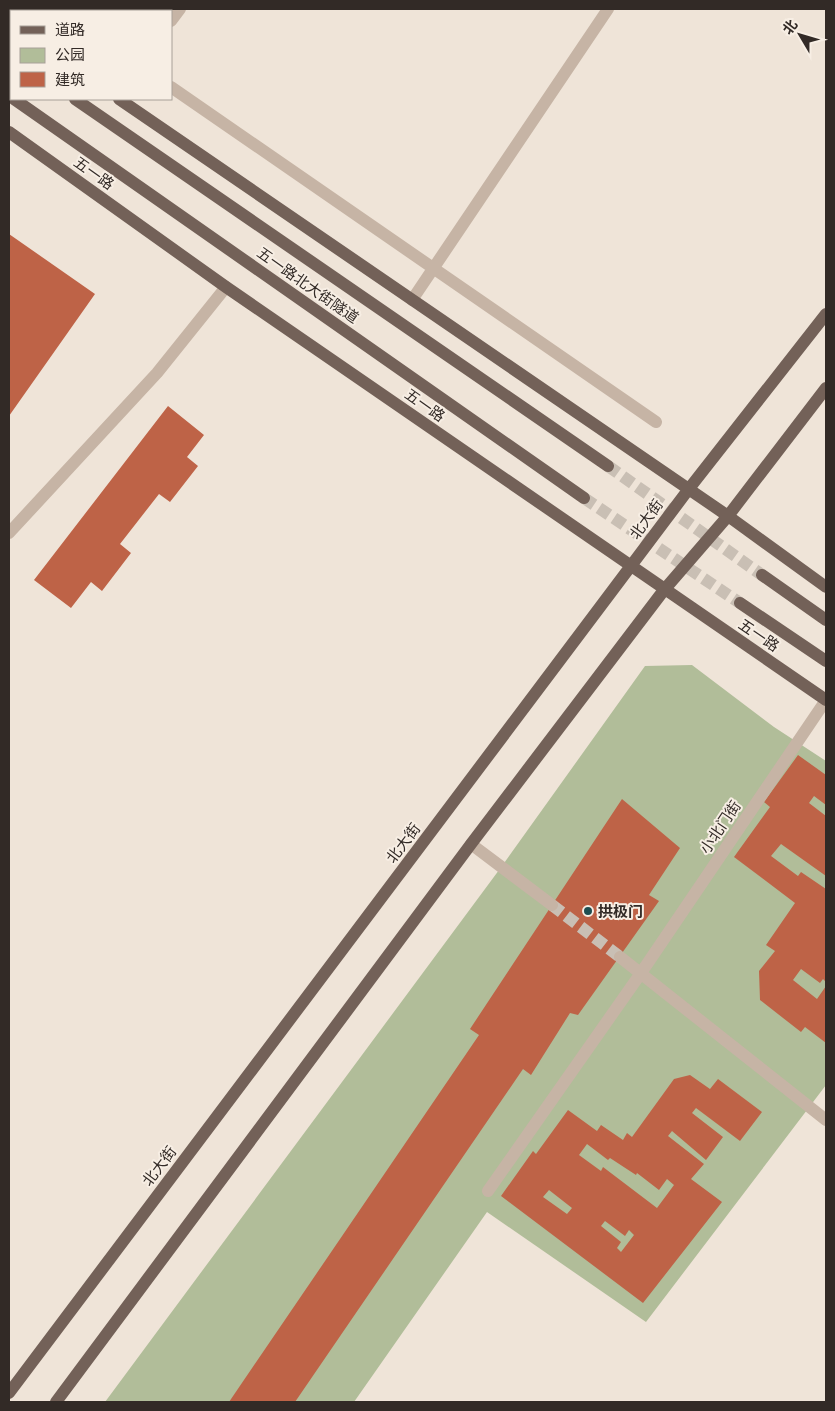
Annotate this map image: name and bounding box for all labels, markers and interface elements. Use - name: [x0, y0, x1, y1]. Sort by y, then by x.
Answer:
- legend: [10, 10, 172, 100]
- north arrow: [775, 10, 825, 60]
- text: 北: [778, 15, 802, 39]
- text: 道路: [55, 19, 85, 40]
- text: 公园: [55, 44, 85, 65]
- text: 建筑: [55, 69, 85, 90]
- street label: 五一路: [70, 151, 118, 195]
- street label: 五一路北大街隧道: [253, 242, 363, 328]
- street label: 五一路: [401, 383, 449, 427]
- street label: 北大街: [624, 495, 668, 543]
- street label: 五一路: [734, 614, 784, 656]
- street label: 小北门街: [695, 796, 745, 858]
- street label: 北大街: [381, 819, 425, 867]
- place label: 拱极门: [598, 901, 643, 922]
- marker: 拱极门: [582, 905, 594, 917]
- street label: 北大街: [137, 1142, 181, 1190]

